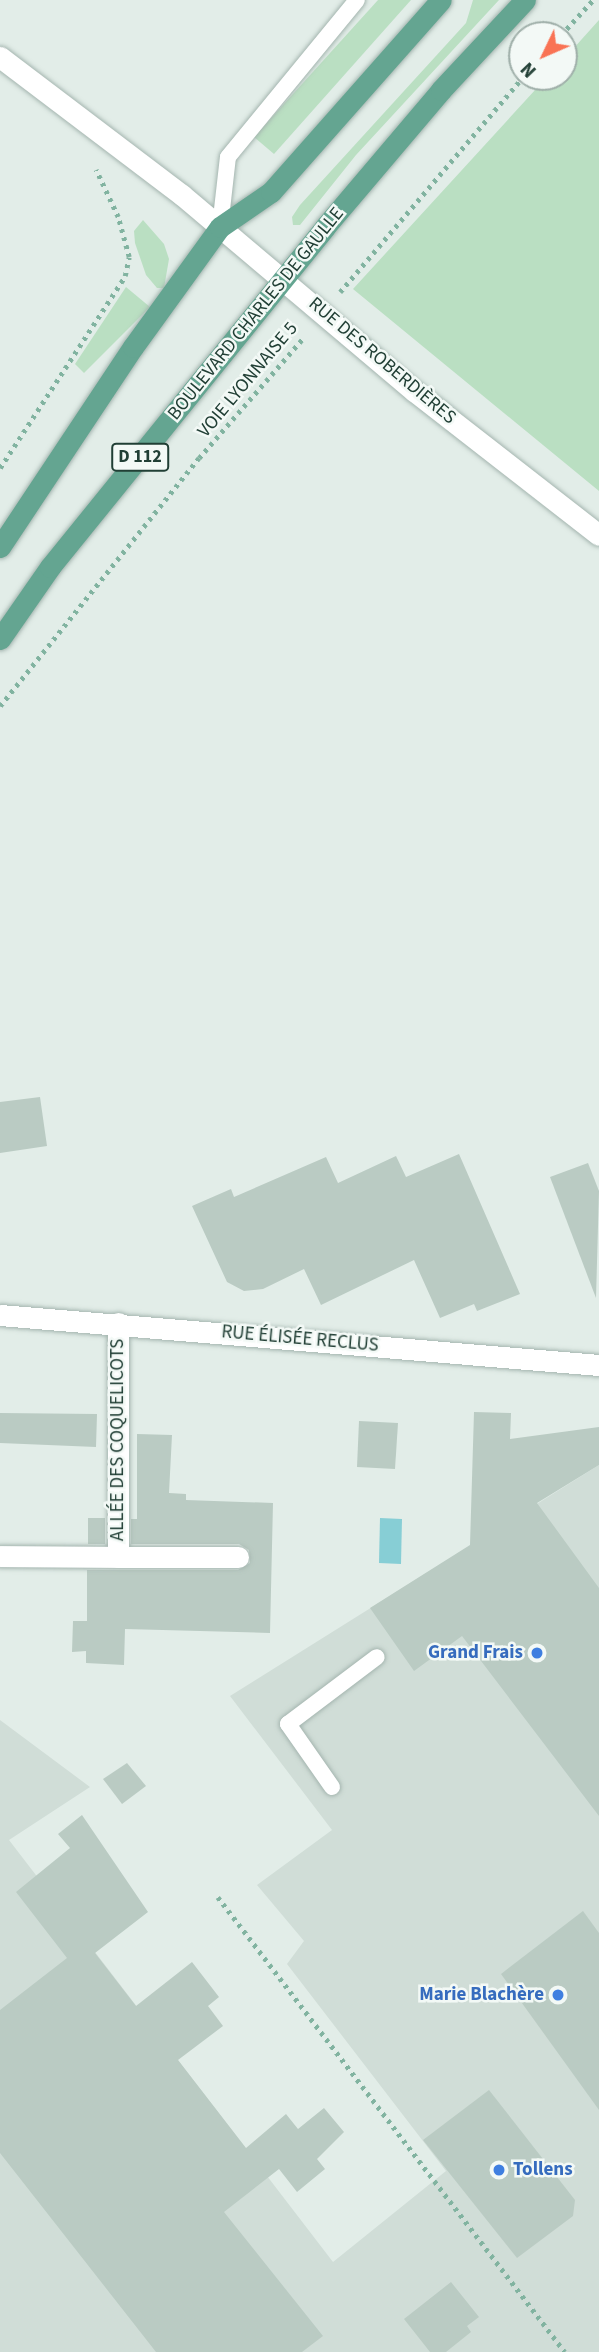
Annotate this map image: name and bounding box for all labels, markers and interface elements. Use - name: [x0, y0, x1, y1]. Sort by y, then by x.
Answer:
- north arrow: [508, 21, 578, 91]
- text: N: [515, 56, 543, 83]
- street label: BOULEVARD CHARLES DE GAULLE: [163, 203, 349, 425]
- street label: RUE DES ROBERDIÈRES: [304, 293, 460, 429]
- street label: VOIE LYONNAISE 5: [193, 318, 303, 442]
- road number: D 112: [110, 443, 170, 472]
- street label: RUE ÉLISÉE RECLUS: [220, 1321, 380, 1357]
- street label: ALLÉE DES COQUELICOTS: [107, 1339, 129, 1541]
- place label: Grand Frais: [428, 1642, 523, 1664]
- marker: Grand Frais: [529, 1645, 545, 1661]
- place label: Marie Blachère: [419, 1984, 544, 2006]
- marker: Marie Blachère: [550, 1987, 566, 2003]
- place label: Tollens: [513, 2159, 573, 2181]
- marker: Tollens: [491, 2162, 507, 2178]

